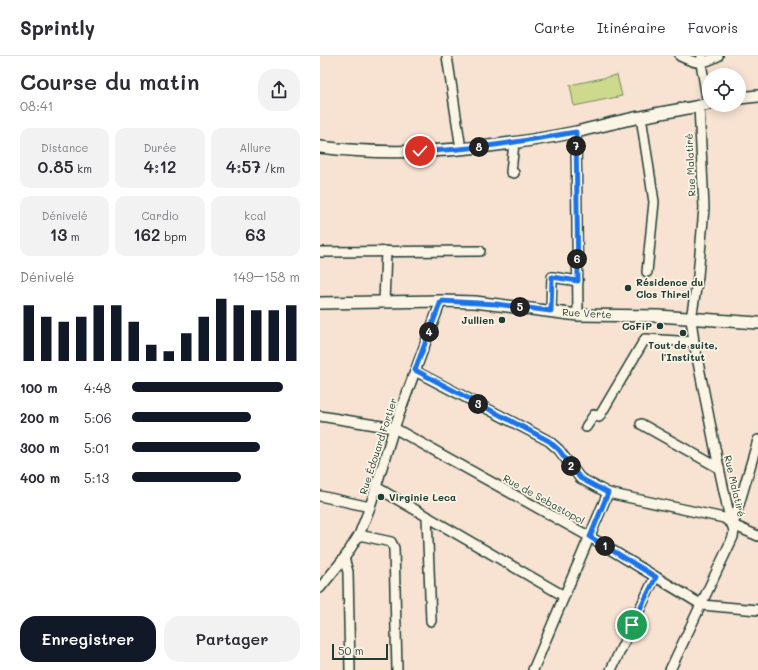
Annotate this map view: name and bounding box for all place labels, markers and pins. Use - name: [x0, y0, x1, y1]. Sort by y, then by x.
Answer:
- pin: [403, 134, 437, 168]
- pin: 7: [566, 136, 586, 156]
- pin: 8: [469, 137, 489, 157]
- pin: 6: [567, 249, 587, 269]
- place label: Résidence du Clos Thirel: [636, 275, 703, 301]
- marker: Résidence du Clos Thirel: [623, 283, 633, 293]
- pin: 5: [510, 297, 530, 317]
- place label: Jullien: [461, 313, 494, 327]
- marker: Jullien: [497, 315, 507, 325]
- place label: CoFiP: [622, 319, 652, 333]
- marker: CoFiP: [655, 321, 665, 331]
- pin: 4: [419, 322, 439, 342]
- marker: Tout de suite, l'Institut: [678, 328, 688, 338]
- place label: Tout de suite, l'Institut: [648, 338, 718, 364]
- pin: 3: [468, 394, 488, 414]
- pin: 2: [561, 456, 581, 476]
- place label: Virginie Leca: [389, 490, 456, 504]
- marker: Virginie Leca: [376, 492, 386, 502]
- pin: 1: [595, 536, 615, 556]
- pin: [615, 608, 649, 642]

